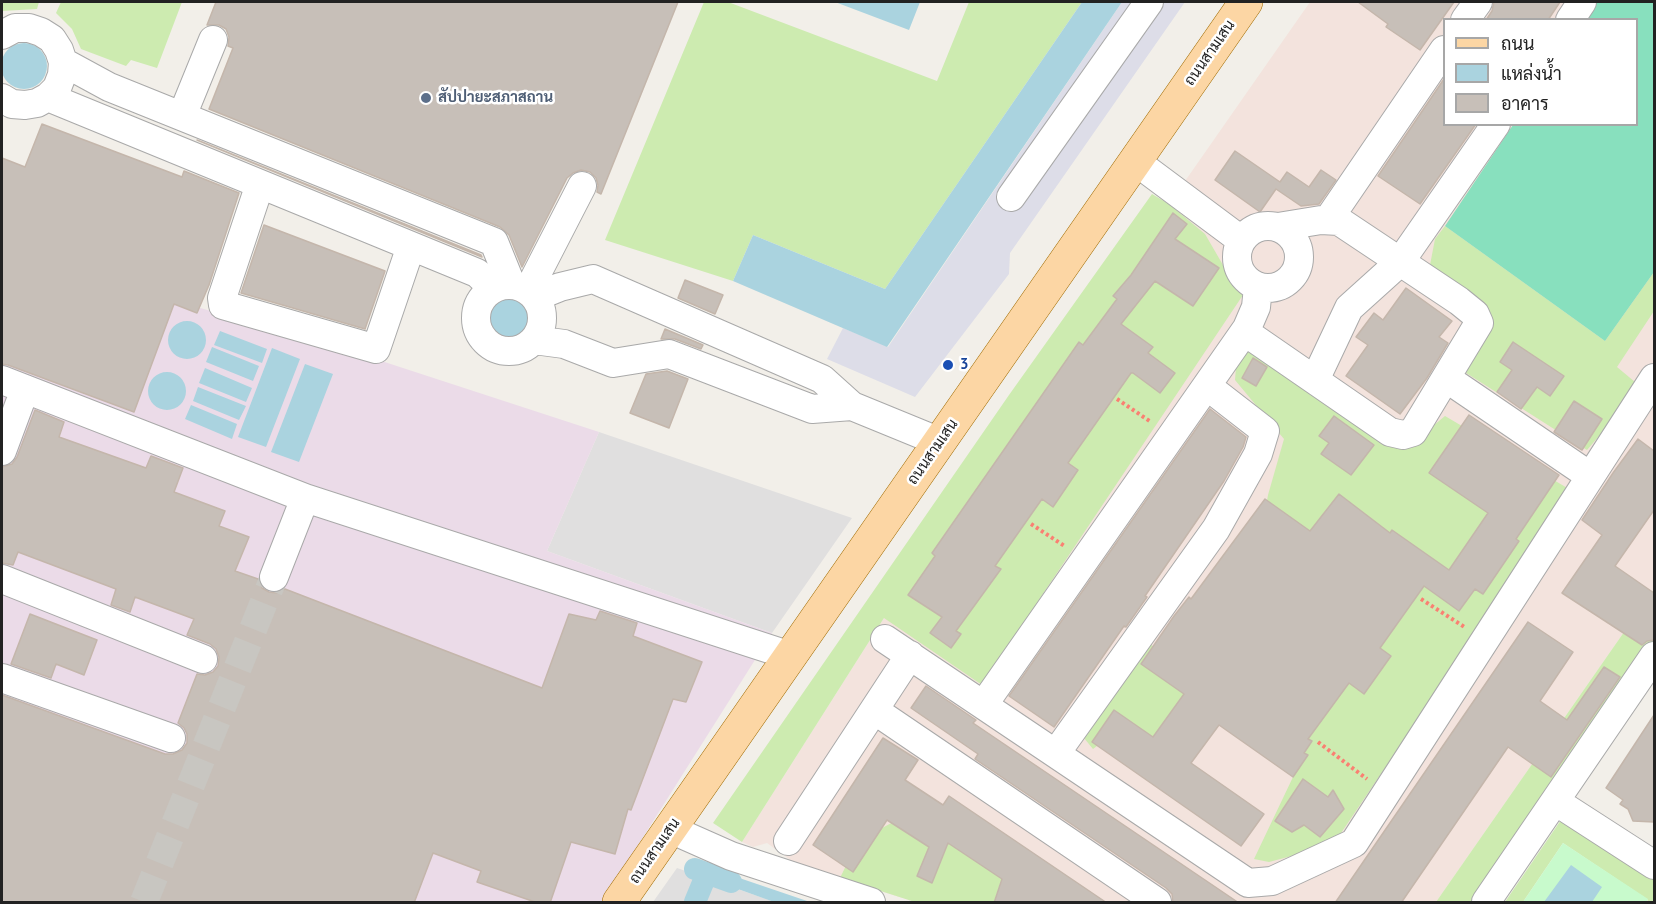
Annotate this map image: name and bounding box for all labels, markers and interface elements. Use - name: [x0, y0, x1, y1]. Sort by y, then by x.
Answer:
- street label: ถนนสามเสน: [1181, 17, 1239, 89]
- legend: [1443, 18, 1638, 126]
- text: ถนน: [1501, 32, 1534, 55]
- text: แหล่งน้ำ: [1501, 62, 1562, 85]
- place label: สัปปายะสภาสถาน: [438, 89, 553, 107]
- marker: สัปปายะสภาสถาน: [419, 91, 433, 105]
- text: อาคาร: [1501, 92, 1549, 115]
- place label: 3: [960, 356, 969, 374]
- marker: 3: [941, 358, 955, 372]
- street label: ถนนสามเสน: [904, 416, 962, 488]
- street label: ถนนสามเสน: [626, 815, 684, 887]

